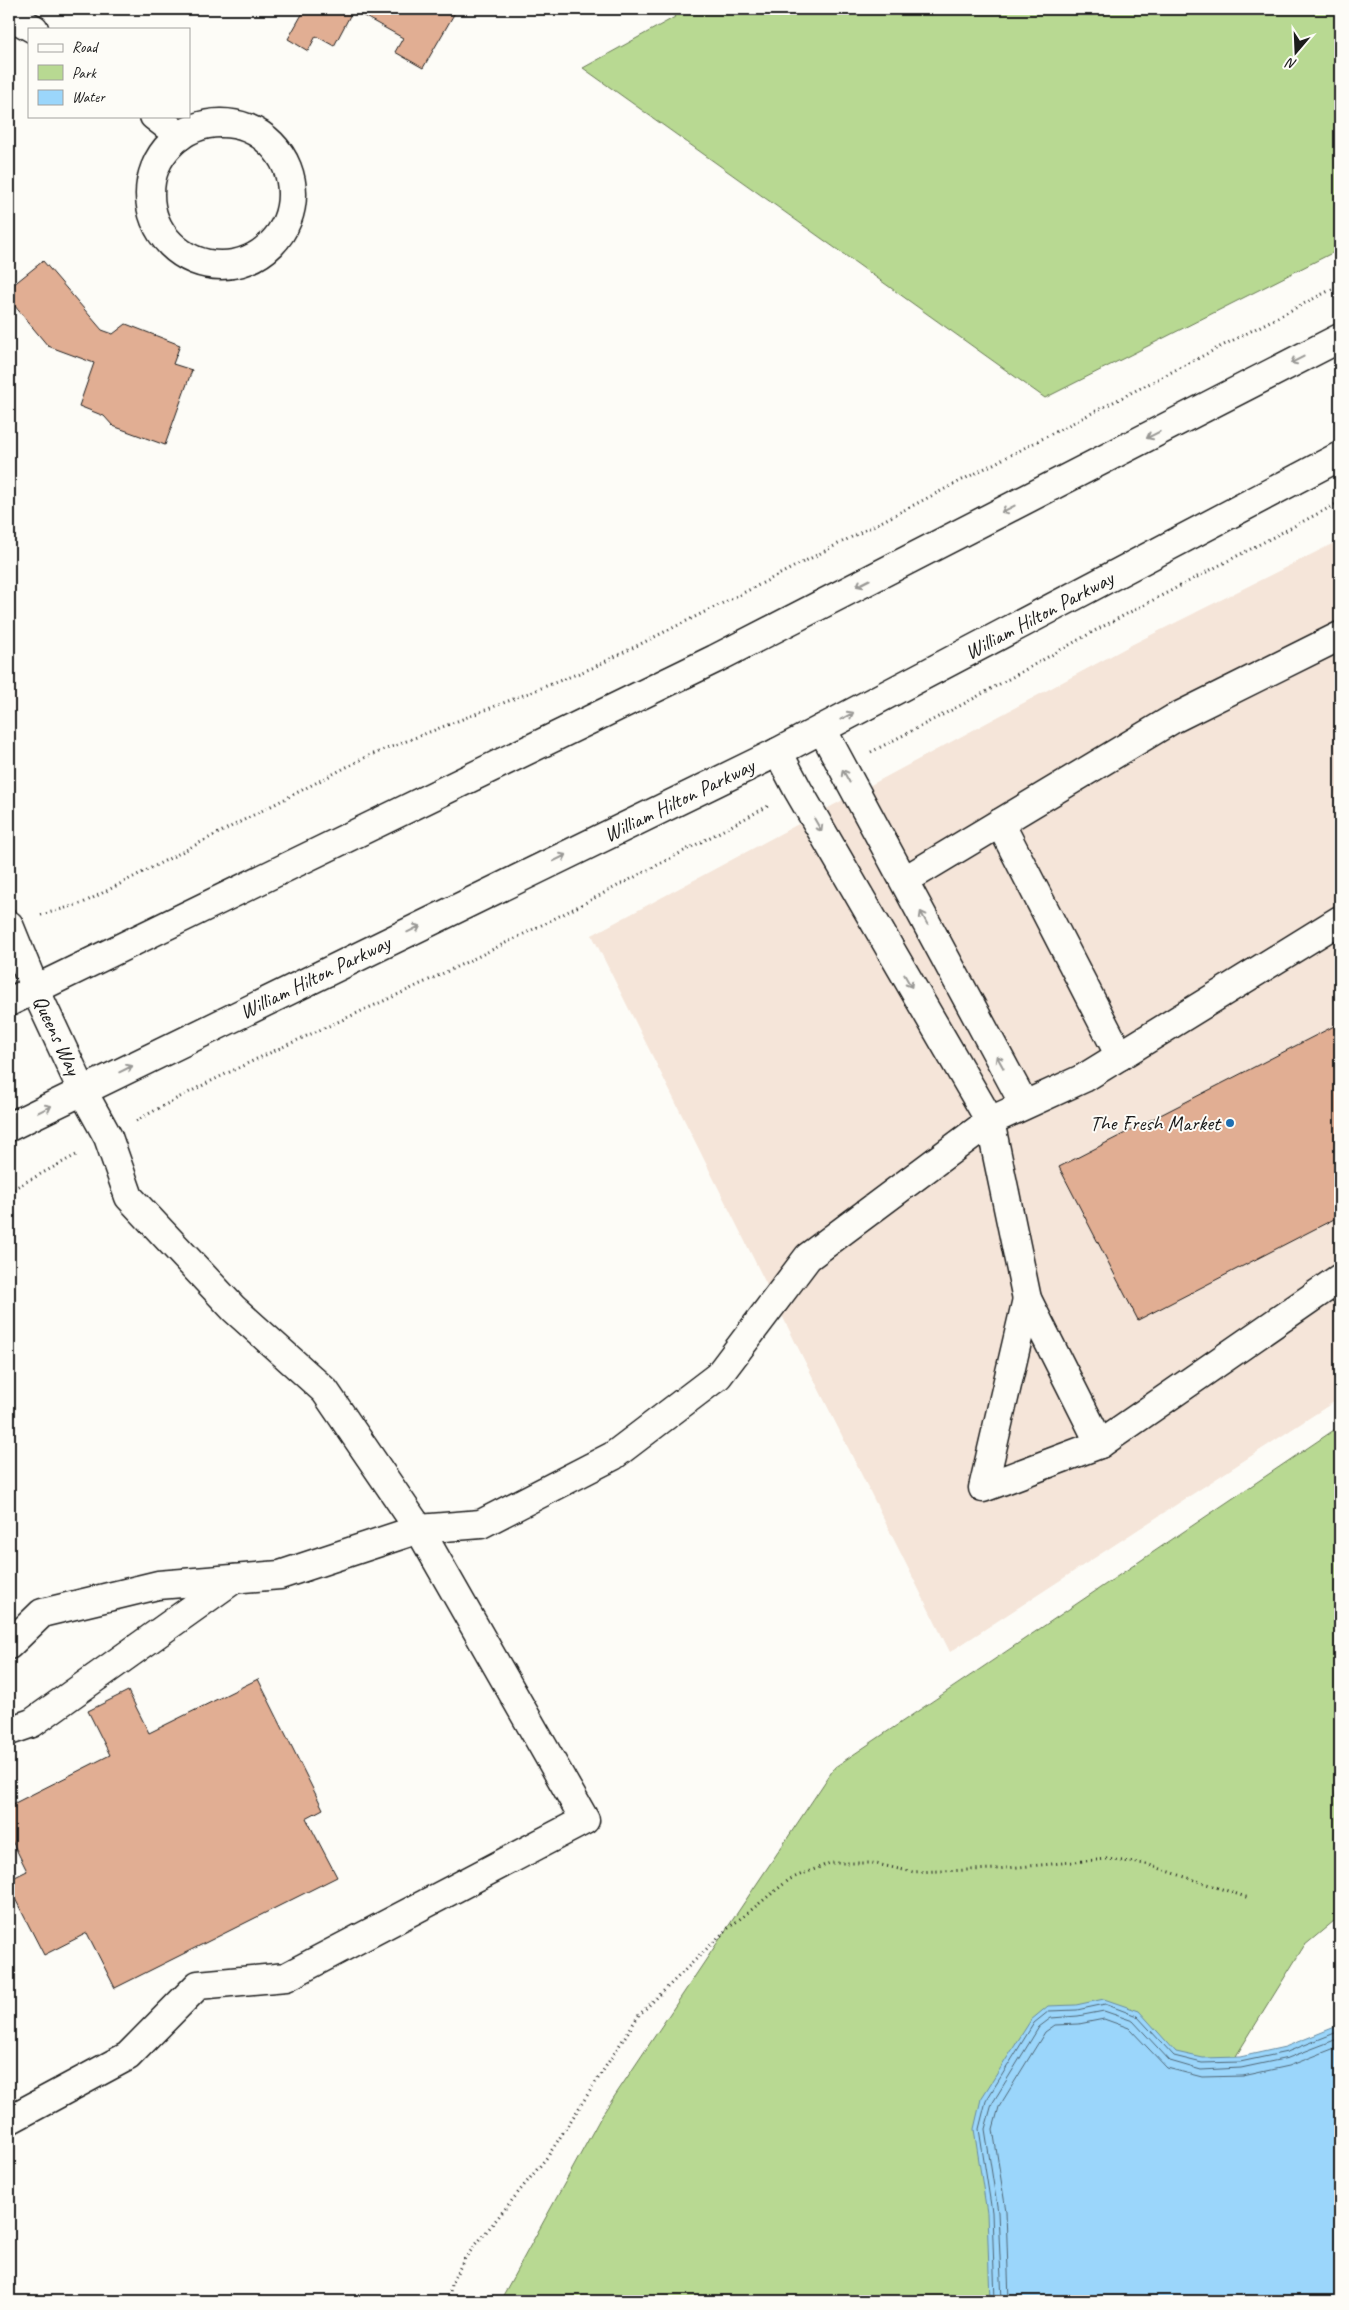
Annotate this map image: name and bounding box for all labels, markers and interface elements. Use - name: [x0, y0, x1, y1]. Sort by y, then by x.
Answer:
- legend: [28, 28, 190, 118]
- north arrow: [1272, 28, 1322, 78]
- text: Road: [72, 38, 99, 57]
- text: N: [1283, 54, 1299, 73]
- text: Park: [72, 64, 97, 83]
- text: Water: [72, 88, 106, 107]
- one-way arrow: [1290, 356, 1305, 365]
- one-way arrow: [1145, 430, 1160, 440]
- one-way arrow: [1001, 505, 1016, 514]
- street label: William Hilton Parkway: [960, 564, 1119, 665]
- one-way arrow: [856, 578, 871, 588]
- one-way arrow: [839, 711, 854, 721]
- street label: William Hilton Parkway: [600, 752, 760, 848]
- one-way arrow: [840, 769, 850, 783]
- one-way arrow: [814, 818, 824, 832]
- one-way arrow: [552, 853, 567, 862]
- one-way arrow: [919, 911, 928, 926]
- one-way arrow: [406, 924, 421, 933]
- street label: William Hilton Parkway: [236, 929, 396, 1025]
- one-way arrow: [904, 973, 914, 988]
- street label: Queens Way: [27, 991, 88, 1081]
- one-way arrow: [995, 1054, 1005, 1069]
- one-way arrow: [118, 1063, 133, 1073]
- one-way arrow: [38, 1104, 53, 1114]
- place label: The Fresh Market: [1090, 1110, 1222, 1136]
- marker: The Fresh Market: [1224, 1117, 1236, 1129]

